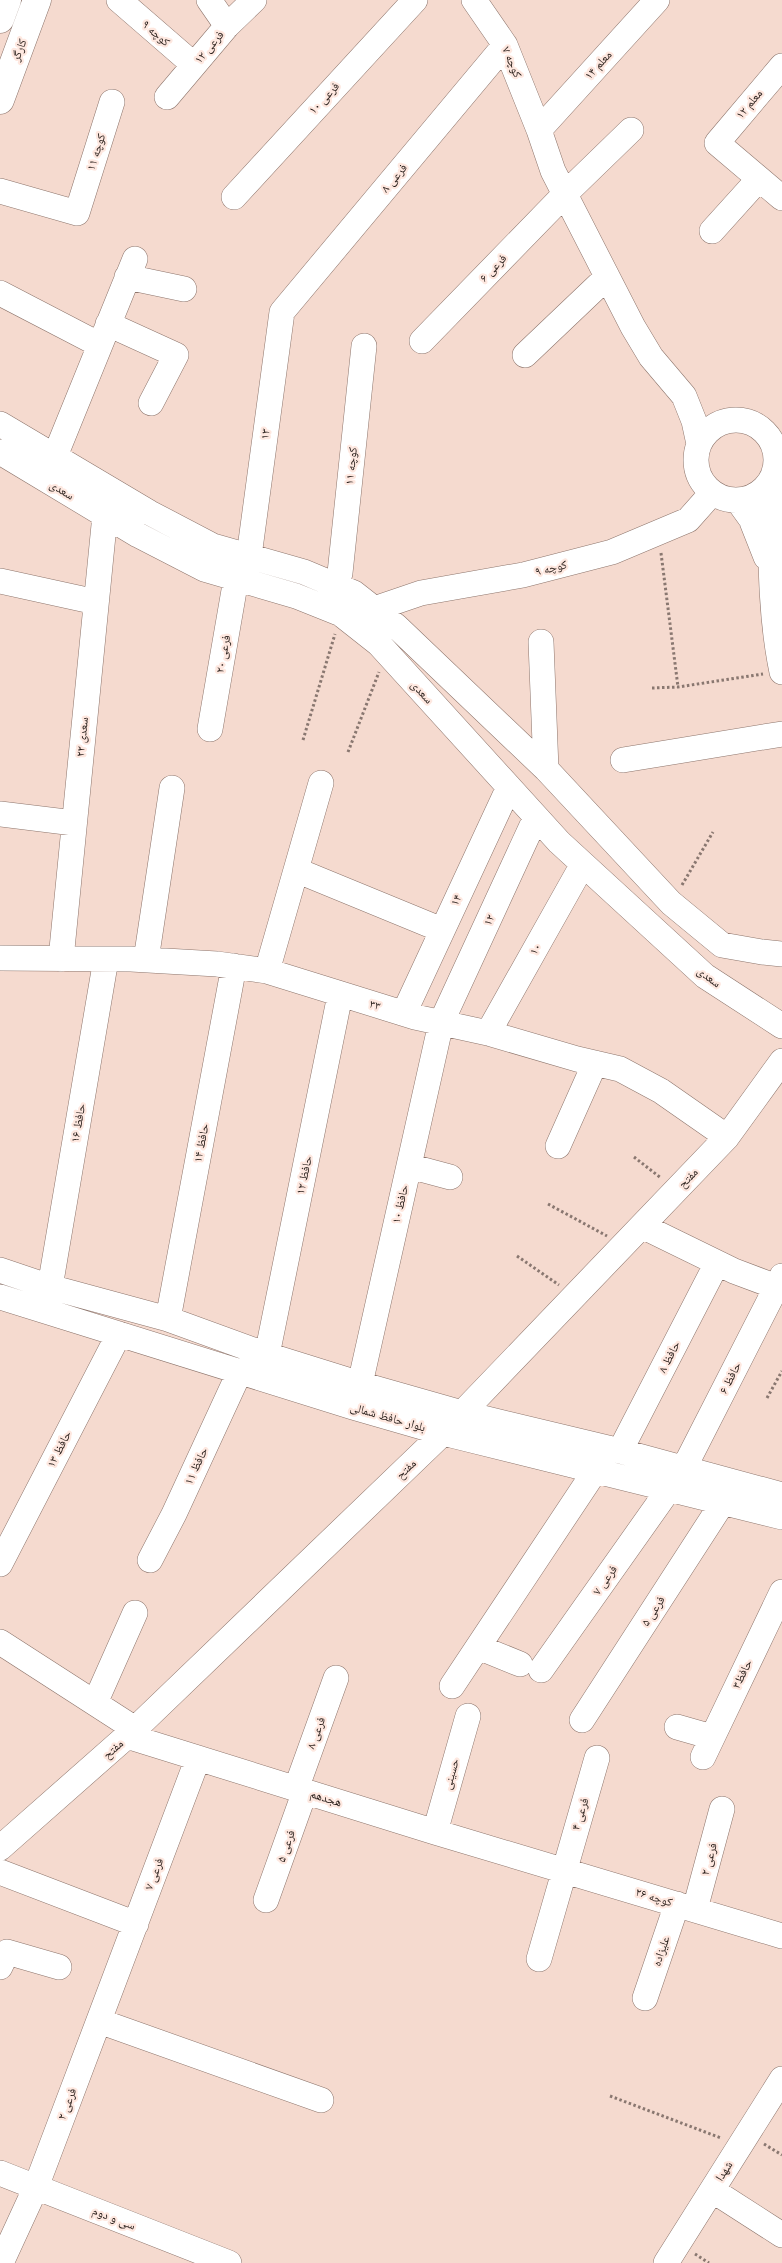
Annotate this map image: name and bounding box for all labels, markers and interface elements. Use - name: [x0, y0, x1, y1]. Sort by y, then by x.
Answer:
- street label: کوچه ۹: [139, 16, 173, 49]
- street label: فرعی ۱۲: [191, 27, 227, 66]
- street label: کارگر: [7, 37, 30, 64]
- street label: کوچه ۷: [499, 44, 526, 80]
- street label: معلم ۱۴: [581, 47, 615, 83]
- street label: فرعی ۱۰: [305, 79, 342, 117]
- street label: معلم ۱۲: [732, 86, 766, 122]
- street label: کوچه ۱۱: [83, 132, 109, 172]
- street label: فرعی ۸: [377, 160, 410, 195]
- street label: فرعی ۶: [476, 251, 509, 285]
- street label: ۱۳: [256, 428, 273, 440]
- street label: کوچه ۱۱: [341, 446, 360, 486]
- street label: سعدی: [47, 476, 77, 503]
- street label: کوچه ۹: [533, 556, 568, 579]
- street label: فرعی ۲۰: [212, 634, 233, 674]
- street label: سعدی: [408, 677, 437, 706]
- street label: سعدی ۲۲: [72, 716, 91, 758]
- street label: ۱۴: [446, 892, 465, 908]
- street label: ۱۲: [479, 912, 498, 928]
- street label: ۱۰: [525, 940, 544, 957]
- street label: سعدی: [694, 963, 724, 990]
- street label: ۳۳: [368, 996, 382, 1013]
- street label: حافظ ۱۶: [67, 1102, 88, 1144]
- street label: حافظ ۱۴: [189, 1122, 212, 1164]
- street label: حافظ ۱۲: [292, 1154, 315, 1196]
- street label: مفتح: [674, 1164, 701, 1191]
- street label: حافظ ۱۰: [388, 1183, 411, 1225]
- street label: حافظ ۸: [654, 1338, 683, 1375]
- street label: حافظ ۶: [715, 1359, 744, 1396]
- street label: بلوار حافظ شمالی: [349, 1399, 428, 1435]
- street label: حافظ ۱۳: [43, 1428, 74, 1470]
- street label: حافظ ۱۱: [180, 1445, 211, 1487]
- street label: مفتح: [392, 1455, 419, 1482]
- street label: فرعی ۷: [589, 1562, 620, 1598]
- street label: فرعی ۵: [637, 1593, 668, 1629]
- street label: حافظ۳: [728, 1657, 755, 1691]
- street label: فرعی ۸: [303, 1715, 328, 1751]
- street label: مفتح: [99, 1736, 126, 1762]
- street label: حسینی: [439, 1756, 462, 1791]
- street label: هجدهم: [308, 1786, 344, 1810]
- street label: فرعی ۴: [568, 1796, 592, 1832]
- street label: فرعی ۵: [273, 1828, 298, 1864]
- street label: فرعی ۲: [697, 1841, 720, 1877]
- street label: فرعی ۷: [141, 1856, 166, 1892]
- street label: کوچه ۲۶: [634, 1884, 674, 1909]
- street label: علیزاده: [648, 1934, 673, 1968]
- street label: فرعی ۲: [54, 2086, 79, 2122]
- street label: شهدا: [712, 2158, 736, 2184]
- street label: سی و دوم: [90, 2202, 138, 2234]

